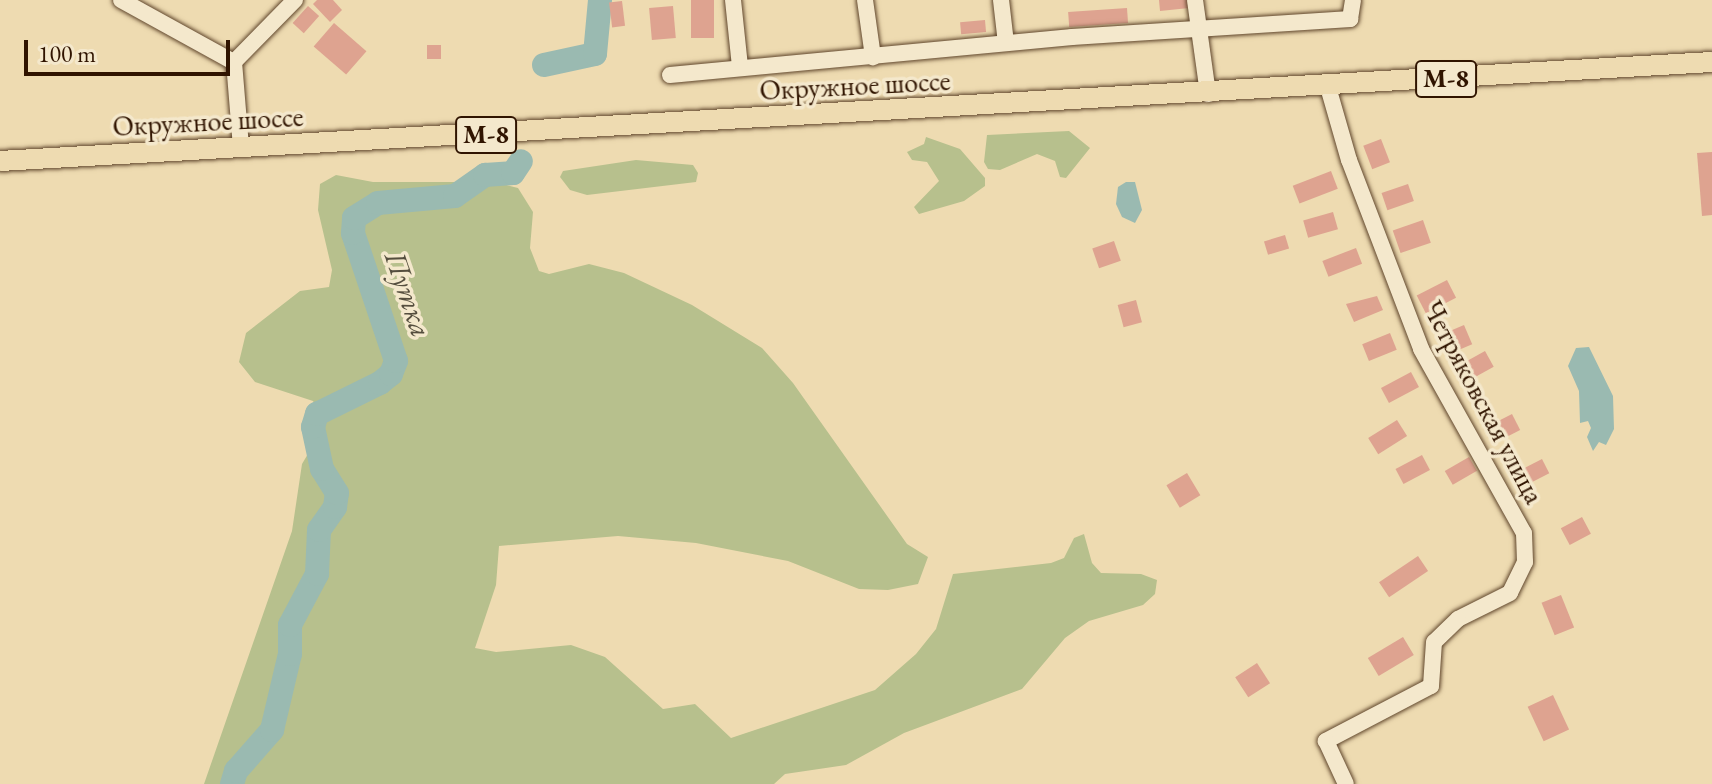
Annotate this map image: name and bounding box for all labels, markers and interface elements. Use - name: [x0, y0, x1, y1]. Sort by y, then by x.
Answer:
- scale bar: [28, 24, 234, 74]
- text: 100 m: [38, 38, 96, 69]
- road number: М-8: [1414, 57, 1478, 101]
- street label: Окружное шоссе: [759, 63, 951, 107]
- street label: Окружное шоссе: [112, 99, 304, 143]
- road number: М-8: [454, 113, 518, 157]
- water label: Путка: [377, 246, 439, 342]
- street label: Четряковская улица: [1416, 295, 1552, 509]

